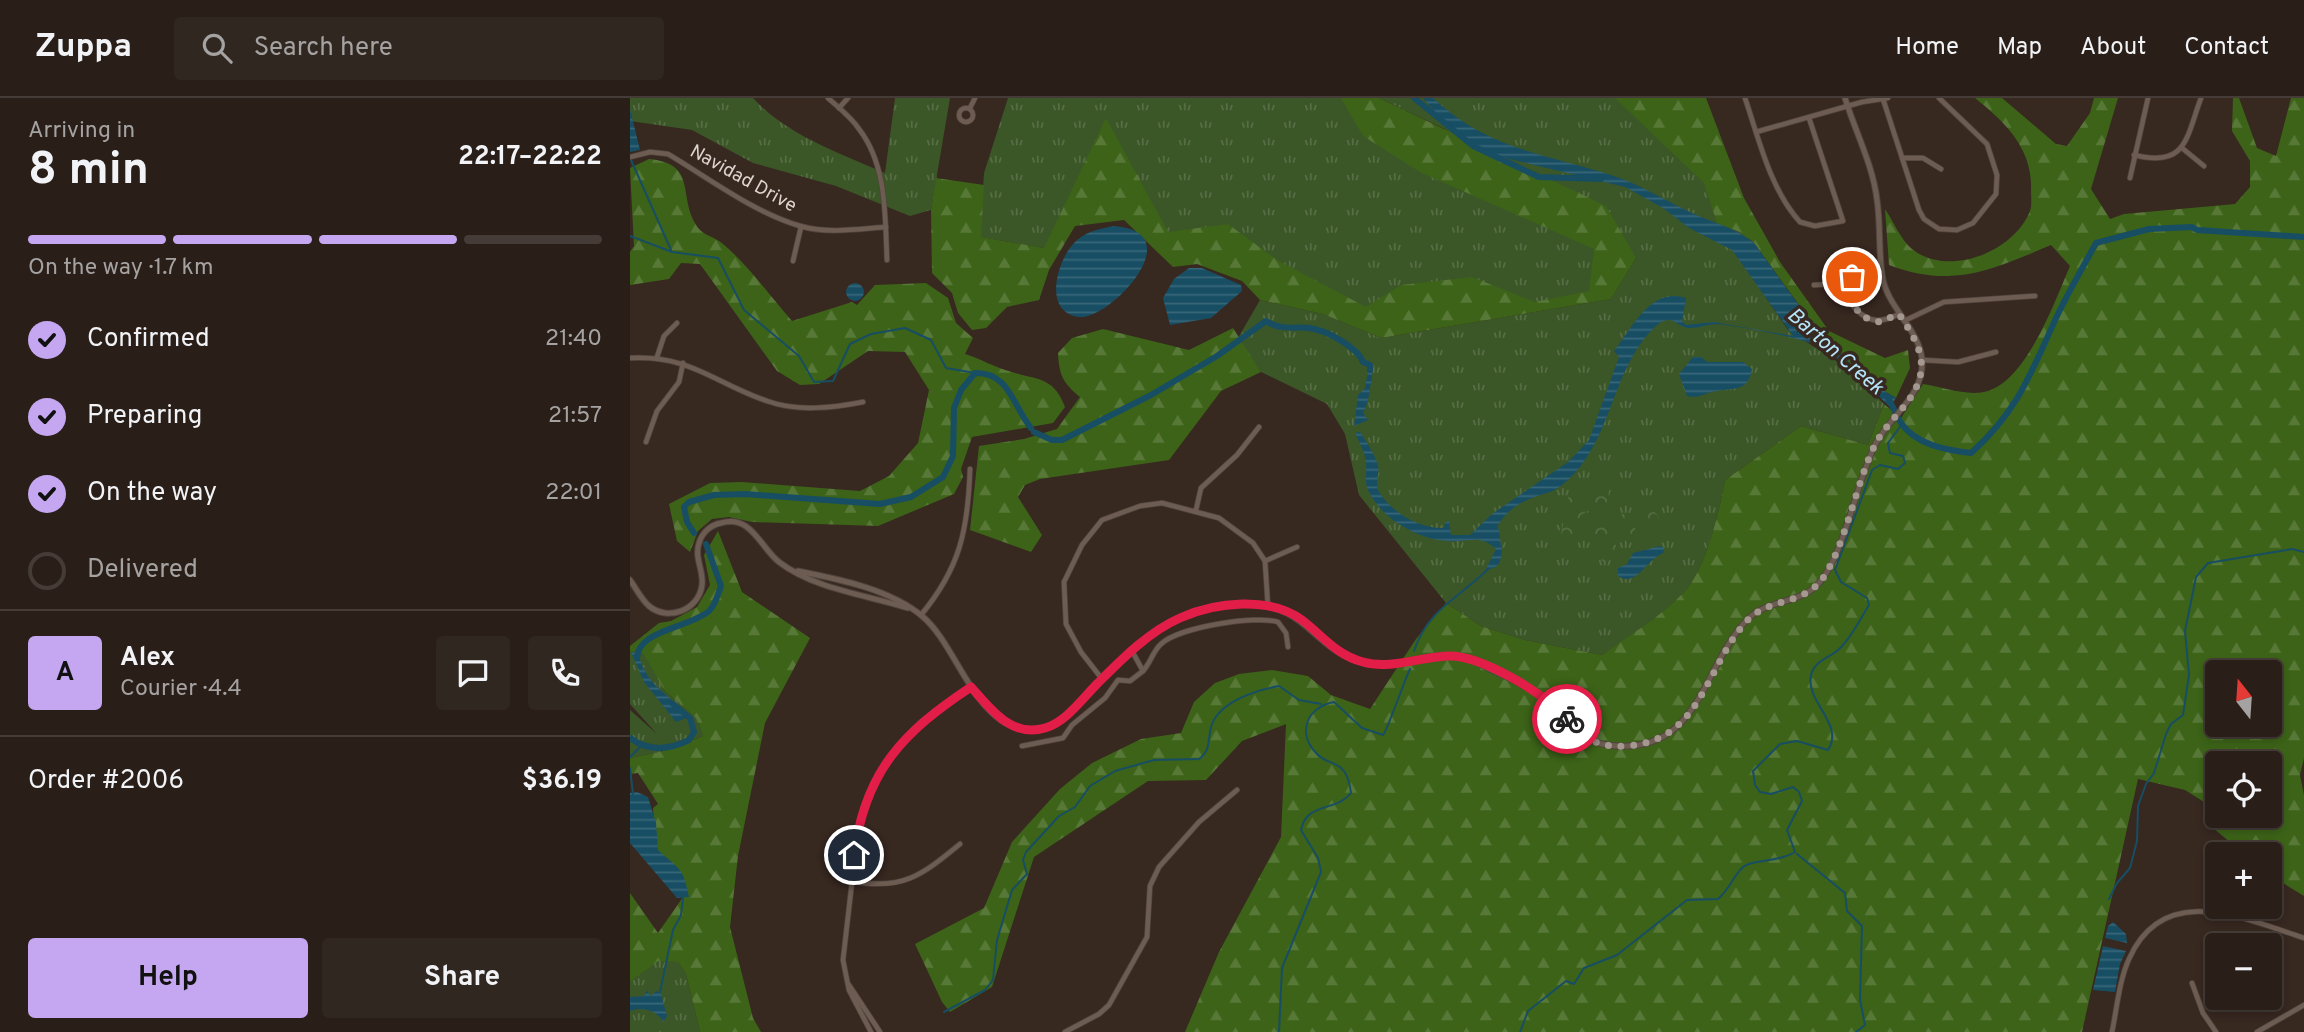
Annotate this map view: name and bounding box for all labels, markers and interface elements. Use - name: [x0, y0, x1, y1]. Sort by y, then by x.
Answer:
- search box: [174, 17, 664, 80]
- text: Zuppa: [35, 27, 132, 69]
- icon: search: [198, 29, 236, 67]
- text: Search here: [254, 32, 393, 65]
- text: Home: [1895, 33, 1959, 63]
- text: Map: [1997, 33, 2042, 63]
- text: About: [2080, 33, 2146, 63]
- text: Contact: [2184, 33, 2269, 63]
- text: Arriving in: [28, 117, 135, 146]
- street label: Navidad Drive: [685, 140, 801, 218]
- text: 22:17–22:22: [458, 141, 602, 174]
- text: 8 min: [28, 142, 149, 201]
- pin: [1822, 247, 1882, 307]
- text: On the way · 1.7 km: [28, 254, 213, 283]
- icon: bag: [1833, 258, 1871, 296]
- water label: Barton Creek: [1781, 303, 1889, 402]
- icon: check: [28, 321, 66, 359]
- text: Confirmed: [87, 323, 210, 356]
- text: 21:40: [545, 325, 602, 354]
- icon: check: [28, 398, 66, 436]
- text: Preparing: [87, 400, 202, 433]
- text: 21:57: [548, 402, 602, 431]
- icon: check: [28, 475, 66, 513]
- text: On the way: [87, 477, 217, 510]
- text: 22:01: [545, 479, 602, 508]
- text: Delivered: [87, 554, 198, 587]
- button: chat: [436, 636, 510, 710]
- button: phone: [528, 636, 602, 710]
- text: Alex: [120, 642, 175, 675]
- text: A: [56, 657, 74, 690]
- north arrow: [2205, 660, 2282, 737]
- map controls: [2205, 660, 2282, 1010]
- text: Courier · 4.4: [120, 675, 242, 704]
- courier: [1532, 684, 1602, 754]
- icon: bike: [1548, 700, 1586, 738]
- button: locate: [2205, 751, 2282, 828]
- text: Order #2006: [28, 765, 184, 798]
- text: $36.19: [522, 765, 602, 798]
- pin: [824, 825, 884, 885]
- icon: home: [835, 836, 873, 874]
- button: +: [2205, 842, 2282, 919]
- button: −: [2205, 933, 2282, 1010]
- button: Help: [28, 938, 308, 1018]
- button: Share: [322, 938, 602, 1018]

